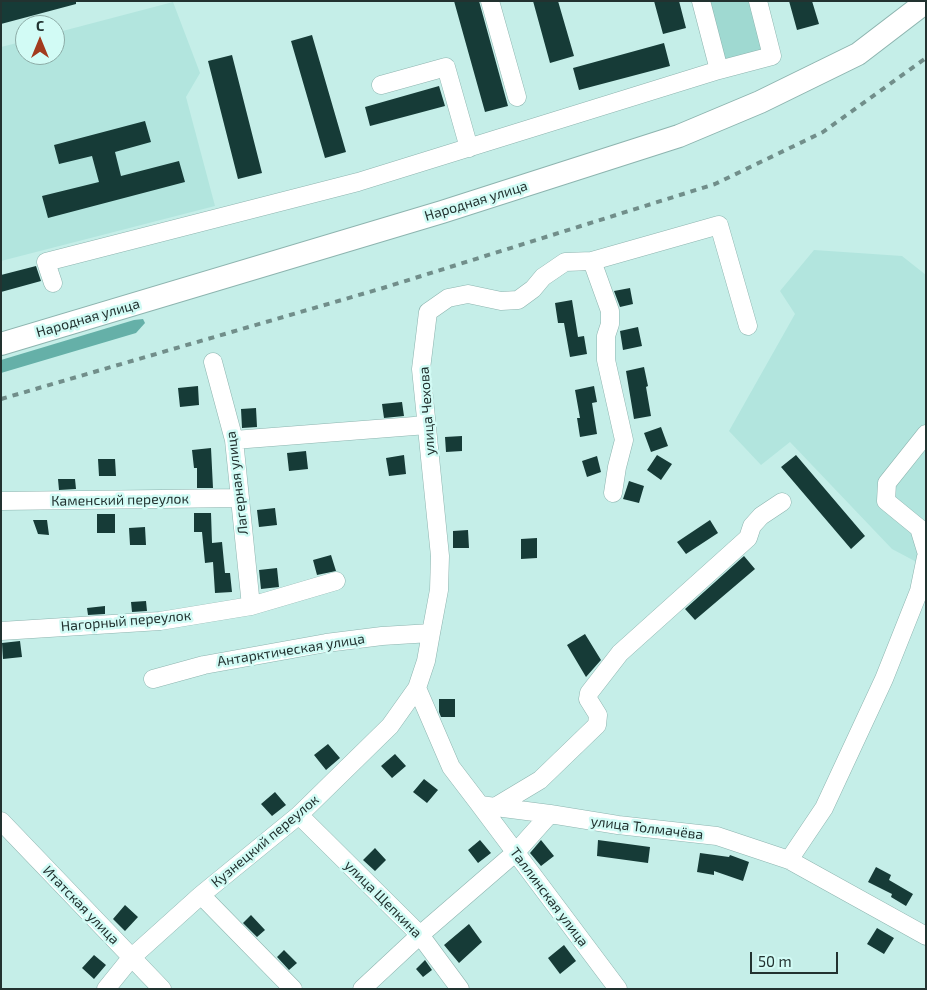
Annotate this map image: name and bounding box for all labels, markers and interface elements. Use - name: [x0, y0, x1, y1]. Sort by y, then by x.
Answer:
- north arrow: [15, 15, 65, 65]
- text: С: [36, 17, 44, 34]
- street label: Народная улица: [422, 177, 530, 225]
- street label: Народная улица: [34, 295, 142, 341]
- street label: улица Чехова: [416, 366, 438, 456]
- street label: Лагерная улица: [222, 430, 252, 536]
- street label: Каменский переулок: [51, 490, 189, 510]
- street label: Нагорный переулок: [60, 607, 192, 635]
- street label: Антарктическая улица: [216, 630, 366, 670]
- street label: Кузнецкий переулок: [208, 791, 322, 891]
- street label: улица Толмачёва: [590, 813, 704, 843]
- street label: Таллинская улица: [506, 844, 592, 950]
- street label: улица Щепкина: [341, 857, 425, 941]
- street label: Итатская улица: [39, 862, 123, 948]
- scale bar: [752, 942, 840, 974]
- text: 50 m: [758, 952, 792, 970]

